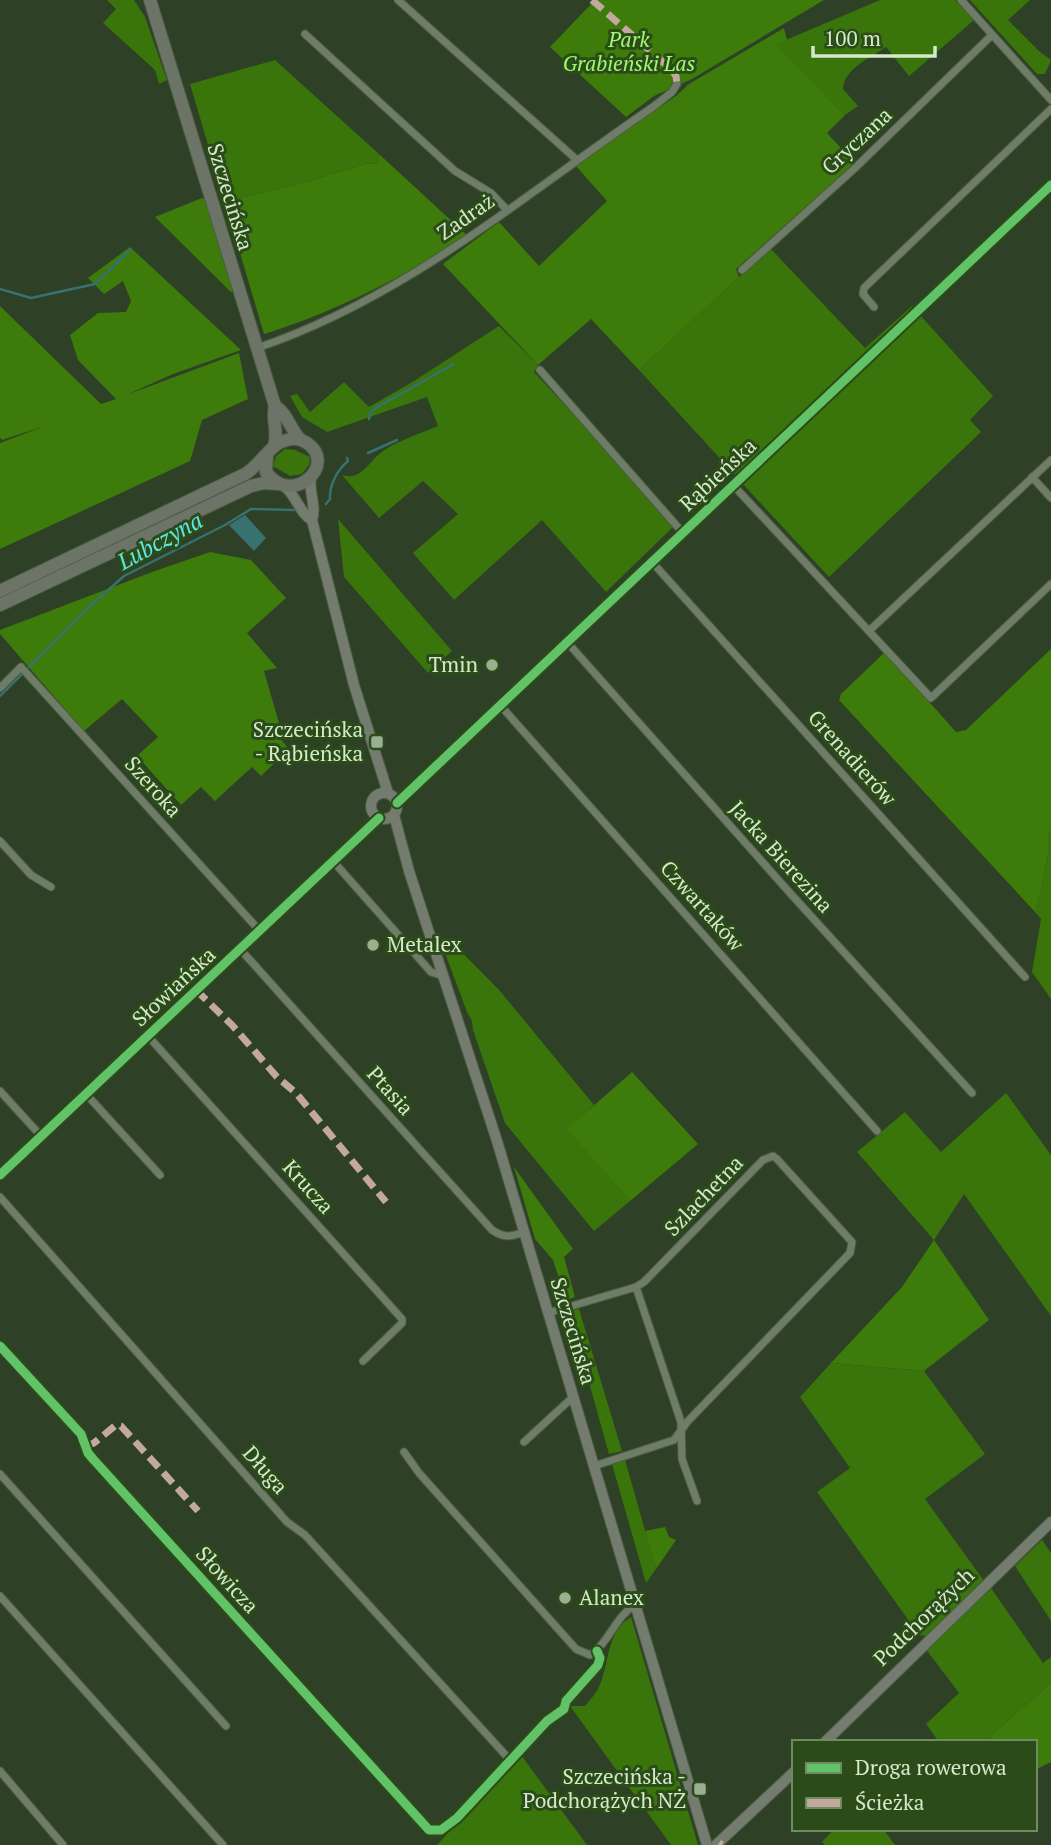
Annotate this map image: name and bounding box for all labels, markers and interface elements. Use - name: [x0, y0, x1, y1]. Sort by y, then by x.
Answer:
- scale bar: [813, 14, 936, 58]
- text: 100 m: [824, 24, 881, 52]
- park label: Park Grabieński Las: [563, 25, 696, 77]
- street label: Gryczana: [815, 100, 898, 180]
- street label: Szczecińska: [201, 140, 261, 254]
- street label: Zadraż: [431, 186, 500, 246]
- street label: Rąbieńska: [673, 431, 762, 517]
- water label: Lubczyna: [111, 505, 208, 577]
- place label: Tmin: [429, 650, 479, 678]
- marker: Tmin: [484, 657, 500, 673]
- street label: Grenadierów: [802, 704, 904, 812]
- place label: Szczecińska - Rąbieńska: [253, 715, 363, 767]
- marker: Szczecińska - Rąbieńska: [369, 734, 385, 750]
- street label: Szeroka: [119, 750, 189, 823]
- street label: Jacka Bierezina: [724, 794, 840, 919]
- street label: Czwartaków: [655, 854, 751, 957]
- place label: Metalex: [387, 930, 462, 958]
- marker: Metalex: [365, 937, 381, 953]
- street label: Słowiańska: [125, 940, 221, 1032]
- street label: Ptasia: [361, 1060, 420, 1121]
- street label: Szlachetna: [658, 1149, 749, 1242]
- street label: Krucza: [277, 1153, 341, 1220]
- street label: Szczecińska: [544, 1274, 604, 1388]
- street label: Długa: [237, 1439, 295, 1500]
- street label: Słowicza: [190, 1540, 266, 1619]
- street label: Podchorążych: [867, 1561, 980, 1671]
- place label: Alanex: [579, 1583, 644, 1611]
- marker: Alanex: [557, 1590, 573, 1606]
- legend: [792, 1740, 1037, 1831]
- text: Droga rowerowa: [855, 1753, 1007, 1781]
- place label: Szczecińska - Podchorążych NŻ: [523, 1762, 686, 1814]
- marker: Szczecińska - Podchorążych NŻ: [692, 1781, 708, 1797]
- text: Ścieżka: [855, 1788, 925, 1816]

